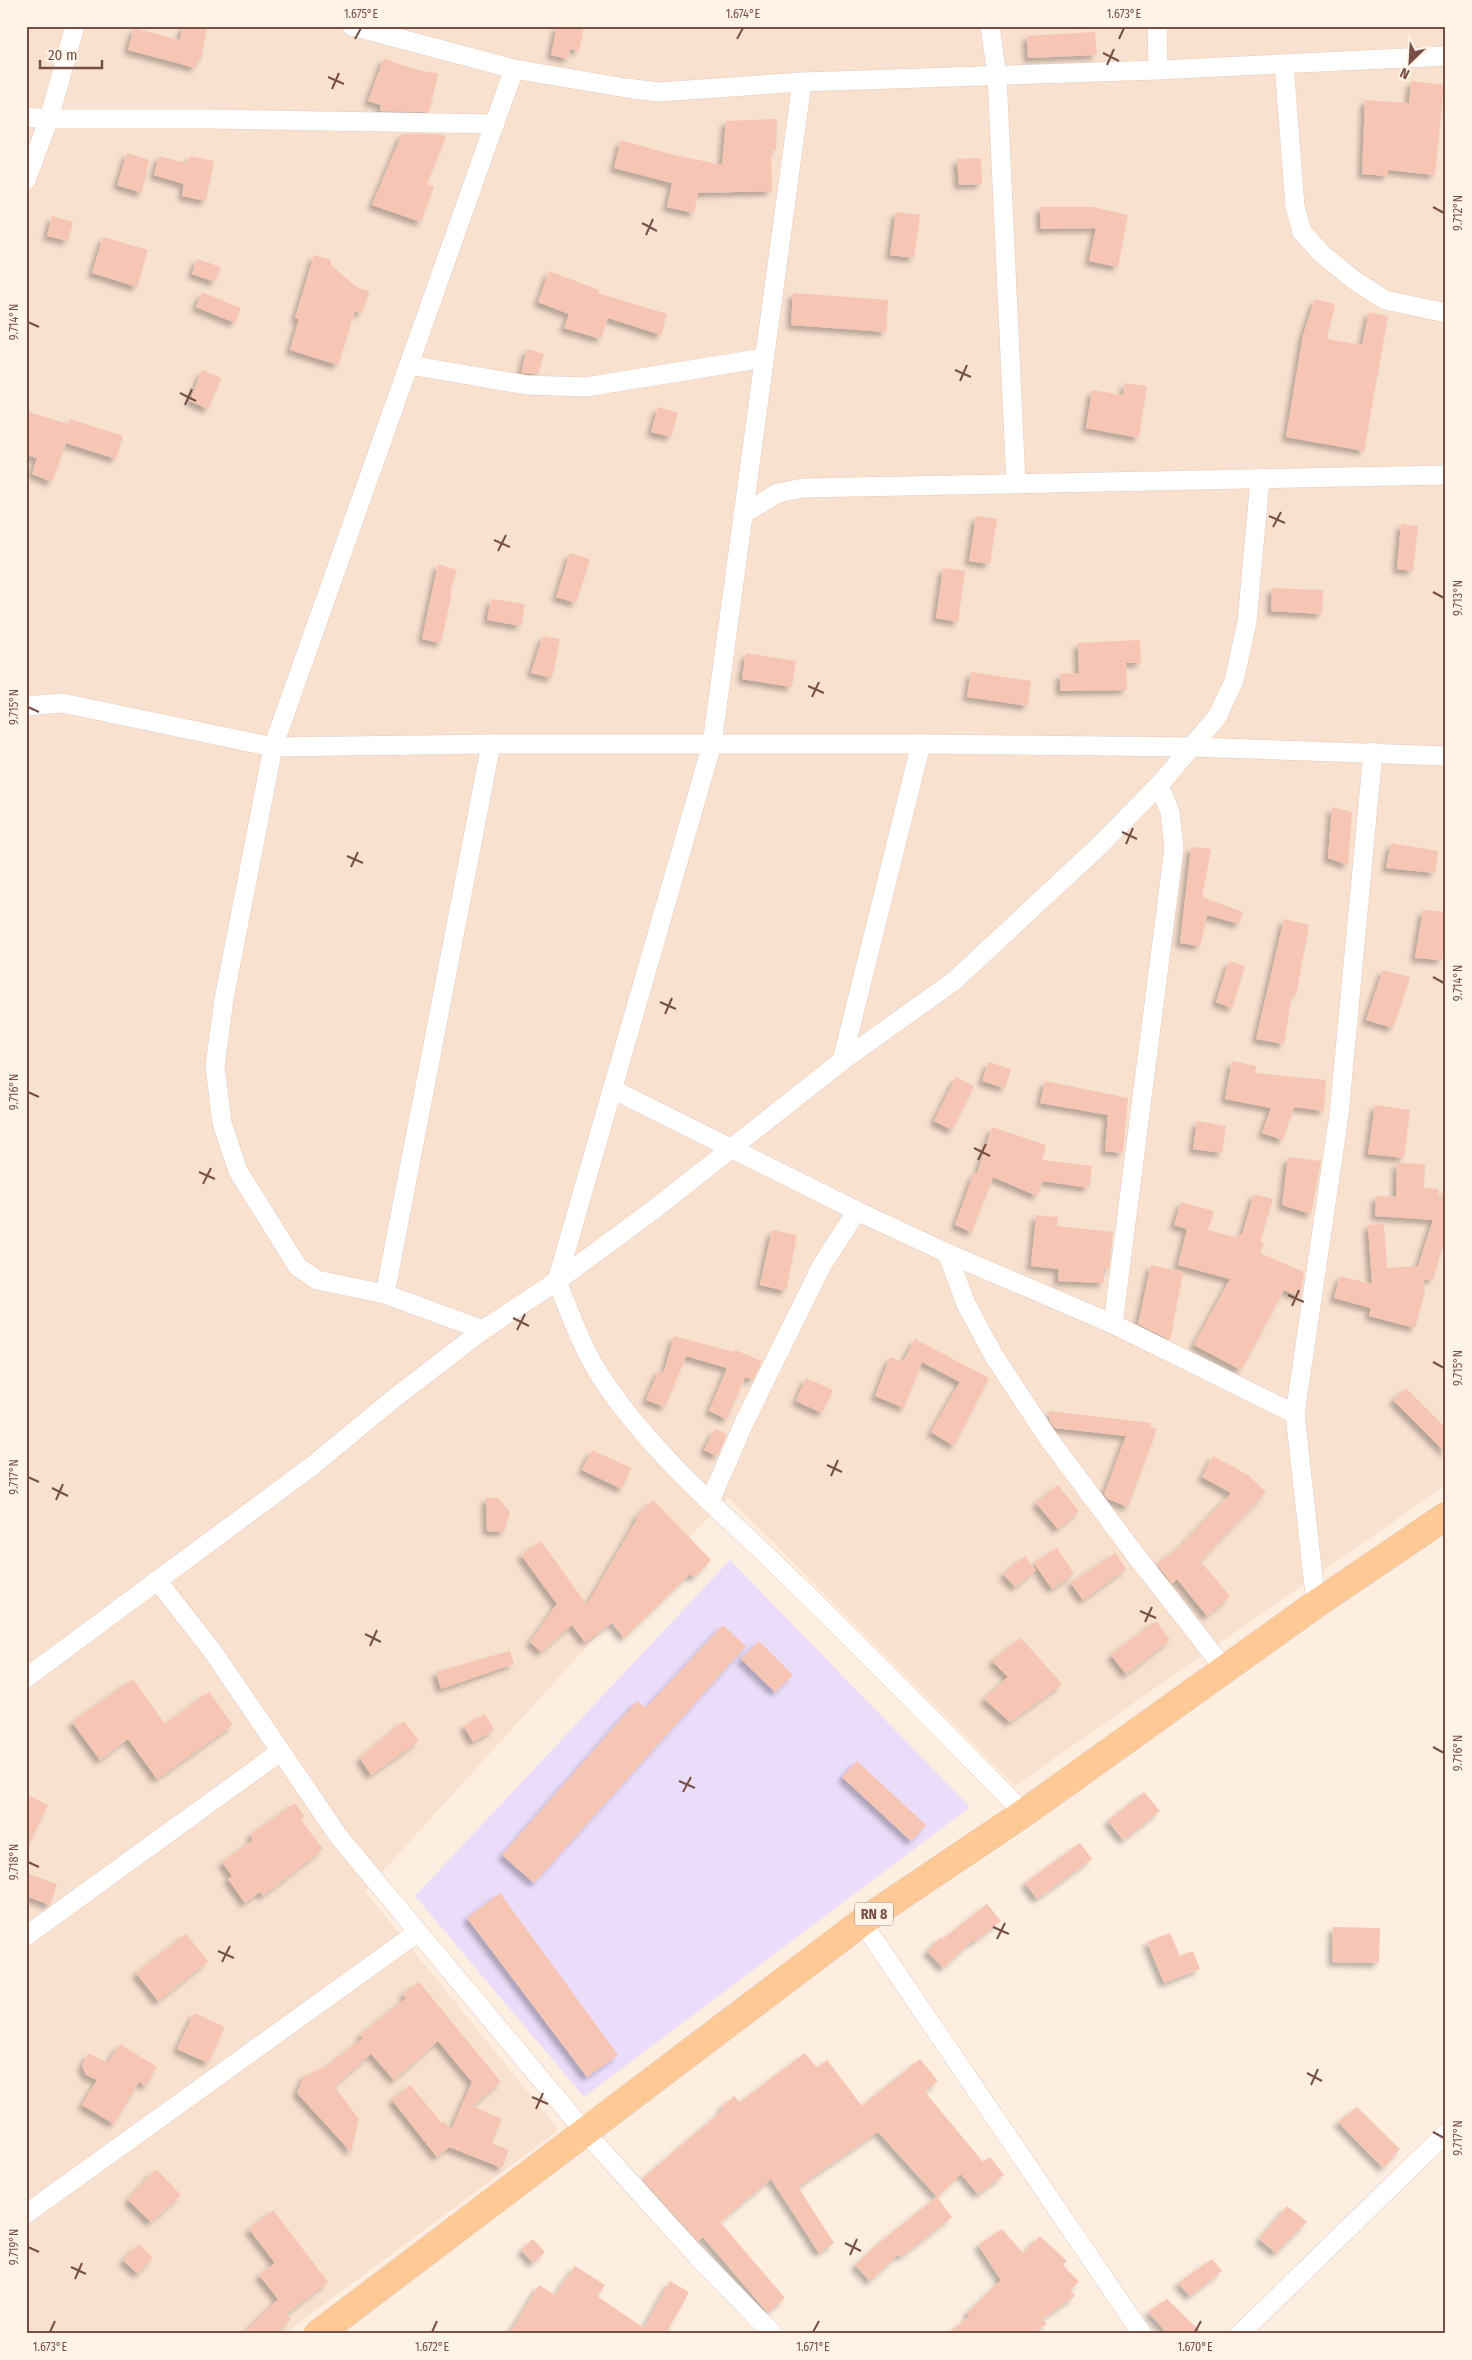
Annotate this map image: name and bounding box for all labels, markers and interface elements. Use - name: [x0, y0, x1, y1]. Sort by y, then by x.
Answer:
- text: 1.675°E: [344, 7, 378, 21]
- text: 1.674°E: [726, 7, 761, 21]
- text: 1.673°E: [1107, 7, 1141, 21]
- scale bar: [40, 38, 102, 70]
- north arrow: [1384, 38, 1434, 88]
- text: 20 m: [48, 46, 78, 64]
- text: N: [1397, 64, 1412, 83]
- text: 9.712°N: [1451, 195, 1465, 231]
- text: 9.714°N: [7, 304, 21, 340]
- text: 9.713°N: [1451, 580, 1465, 616]
- text: 9.715°N: [7, 689, 21, 725]
- text: 9.714°N: [1451, 965, 1465, 1001]
- text: 9.716°N: [7, 1074, 21, 1110]
- text: 9.715°N: [1451, 1350, 1465, 1386]
- text: 9.717°N: [7, 1459, 21, 1495]
- text: 9.716°N: [1451, 1735, 1465, 1771]
- text: 9.718°N: [7, 1844, 21, 1880]
- road number: RN 8: [855, 1902, 893, 1926]
- text: 9.717°N: [1451, 2120, 1465, 2156]
- text: 9.719°N: [7, 2229, 21, 2265]
- text: 1.673°E: [33, 2340, 67, 2354]
- text: 1.672°E: [415, 2340, 449, 2354]
- text: 1.671°E: [796, 2340, 830, 2354]
- text: 1.670°E: [1177, 2340, 1213, 2354]

